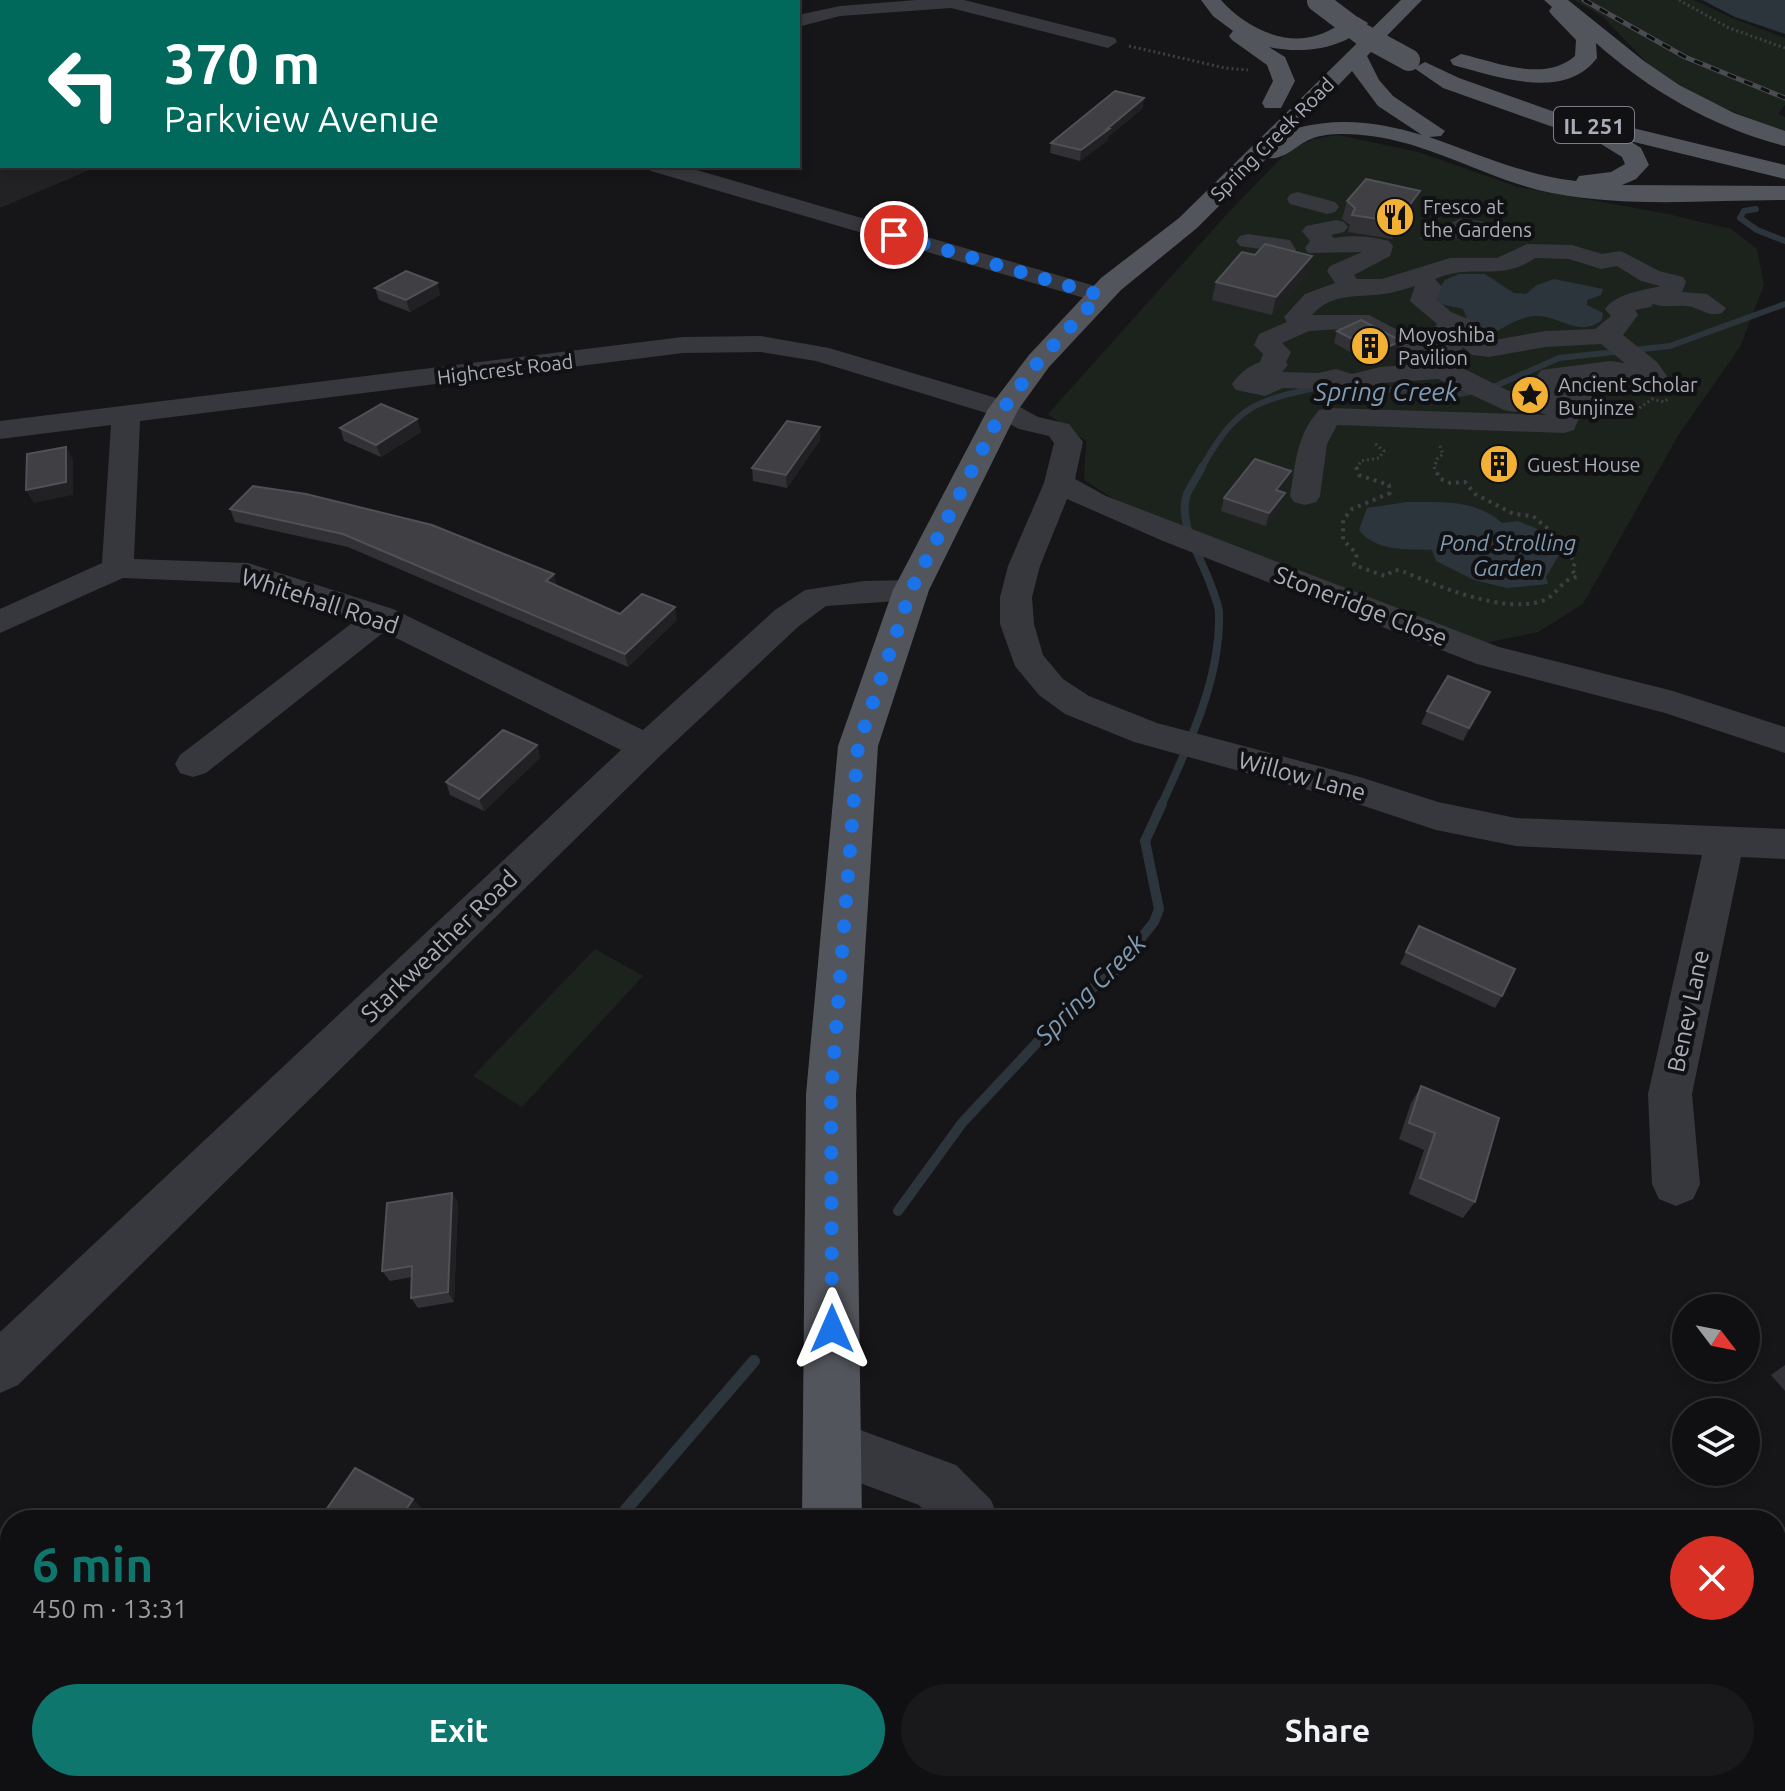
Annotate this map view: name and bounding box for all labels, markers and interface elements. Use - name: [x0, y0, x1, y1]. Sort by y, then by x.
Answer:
- icon: left: [32, 32, 136, 136]
- text: 370 m: [164, 32, 320, 95]
- street label: Spring Creek Road: [1206, 73, 1338, 205]
- text: Parkview Avenue: [164, 98, 439, 139]
- road number: IL 251: [1554, 107, 1634, 143]
- place label: Fresco at the Gardens: [1423, 195, 1532, 241]
- restaurant icon: Fresco at the Gardens: [1374, 196, 1416, 238]
- pin: [860, 201, 928, 269]
- icon: arrive: [872, 213, 916, 257]
- place label: Moyoshiba Pavilion: [1398, 323, 1495, 369]
- building icon: Moyoshiba Pavilion: [1349, 325, 1391, 367]
- street label: Highcrest Road: [436, 349, 574, 389]
- place label: Ancient Scholar Bunjinze: [1558, 373, 1698, 419]
- place icon: Ancient Scholar Bunjinze: [1509, 374, 1551, 416]
- water label: Spring Creek: [1313, 377, 1459, 406]
- building icon: Guest House: [1478, 443, 1520, 485]
- place label: Guest House: [1527, 453, 1641, 476]
- water label: Pond Strolling Garden: [1440, 530, 1576, 580]
- street label: Stoneridge Close: [1271, 561, 1451, 651]
- street label: Whitehall Road: [238, 563, 402, 639]
- street label: Willow Lane: [1235, 746, 1369, 806]
- street label: Starkweather Road: [356, 865, 522, 1027]
- water label: Spring Creek: [1028, 927, 1152, 1051]
- street label: Benev Lane: [1662, 947, 1714, 1075]
- position arrow: [790, 1287, 874, 1371]
- north arrow: [1672, 1294, 1760, 1382]
- map controls: [1672, 1294, 1760, 1486]
- button: layers: [1672, 1398, 1760, 1486]
- button: close: [1670, 1536, 1754, 1620]
- text: 6 min: [32, 1537, 153, 1591]
- text: 450 m · 13:31: [32, 1594, 188, 1623]
- button: Exit: [32, 1684, 885, 1776]
- button: Share: [901, 1684, 1754, 1776]

